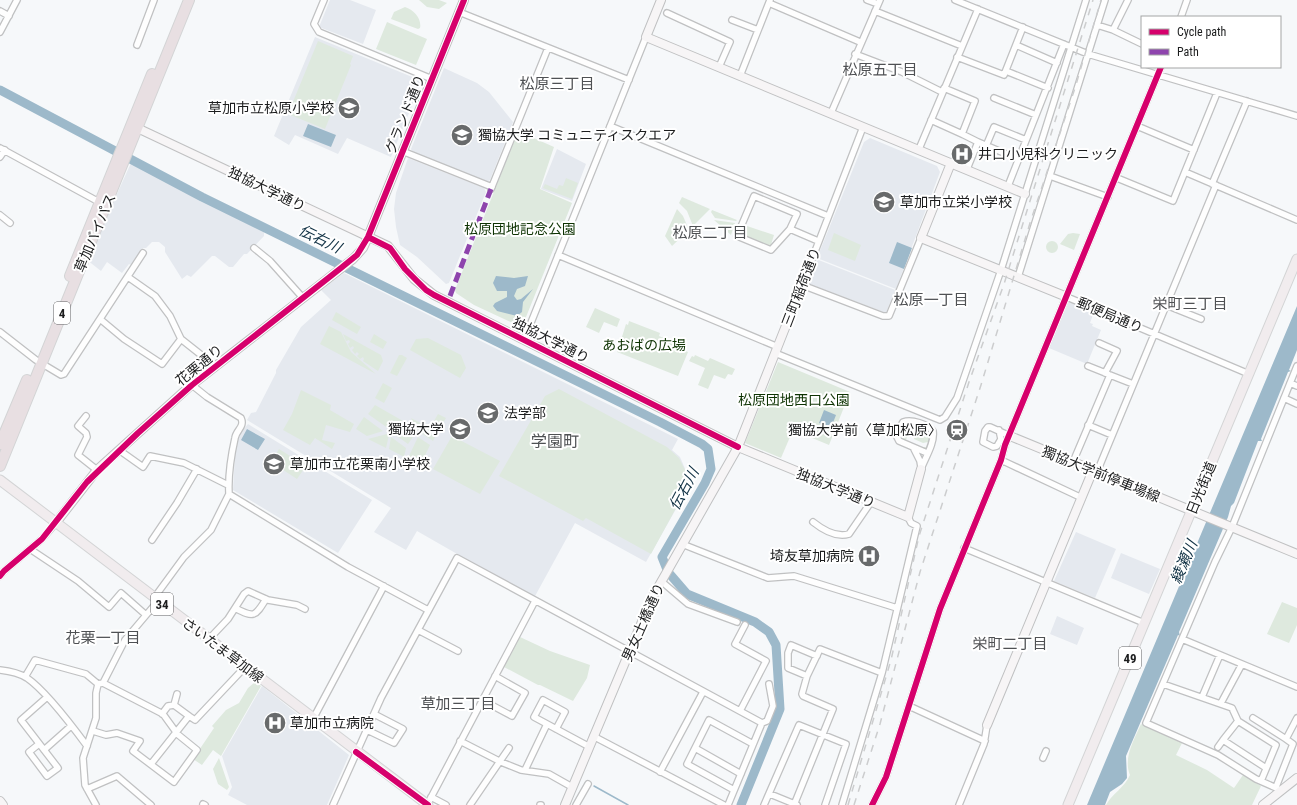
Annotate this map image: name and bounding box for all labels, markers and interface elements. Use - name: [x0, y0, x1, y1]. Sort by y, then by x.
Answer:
- legend: [1141, 16, 1281, 68]
- text: Cycle path: [1177, 25, 1227, 39]
- text: Path: [1177, 45, 1199, 59]
- district label: 松原五丁目: [842, 61, 918, 79]
- street label: グランド通り: [382, 72, 428, 156]
- district label: 松原三丁目: [519, 75, 595, 93]
- school or university icon: 草加市立松原小学校: [336, 95, 362, 121]
- place label: 草加市立松原小学校: [208, 100, 334, 116]
- school or university icon: 獨協大学 コミュニティスクエア: [449, 122, 475, 148]
- place label: 獨協大学 コミュニティスクエア: [478, 127, 676, 143]
- hospital icon: 井口小児科クリニック: [949, 141, 975, 167]
- place label: 井口小児科クリニック: [978, 146, 1118, 162]
- street label: 独協大学通り: [226, 163, 308, 215]
- school or university icon: 草加市立栄小学校: [871, 189, 897, 215]
- street label: 草加バイパス: [71, 191, 119, 275]
- place label: 草加市立栄小学校: [900, 194, 1012, 210]
- water label: 伝右川: [296, 221, 346, 258]
- park label: 松原団地記念公園: [464, 221, 576, 237]
- district label: 松原二丁目: [672, 224, 748, 242]
- street label: 三町稲荷通り: [778, 245, 824, 329]
- district label: 松原一丁目: [893, 291, 969, 309]
- street label: 郵便局通り: [1075, 294, 1145, 336]
- district label: 栄町三丁目: [1152, 295, 1228, 313]
- road number: 4: [54, 302, 70, 324]
- street label: 独協大学通り: [510, 314, 592, 366]
- park label: あおばの広場: [602, 337, 686, 353]
- street label: 花栗通り: [172, 341, 226, 389]
- park label: 松原団地西口公園: [738, 392, 850, 408]
- school or university icon: 法学部: [475, 400, 501, 426]
- place label: 法学部: [504, 405, 546, 421]
- school or university icon: 獨協大学: [447, 416, 473, 442]
- station icon: 獨協大学前〈草加松原〉: [944, 417, 970, 443]
- place label: 獨協大学: [388, 421, 444, 437]
- place label: 獨協大学前〈草加松原〉: [788, 422, 942, 438]
- district label: 学園町: [531, 432, 579, 451]
- street label: 獨協大学前停車場線: [1040, 443, 1162, 505]
- school or university icon: 草加市立花栗南小学校: [261, 451, 287, 477]
- place label: 草加市立花栗南小学校: [290, 456, 430, 472]
- street label: 日光街道: [1183, 459, 1219, 517]
- water label: 伝右川: [665, 463, 703, 513]
- street label: 独協大学通り: [794, 465, 878, 511]
- water label: 綾瀬川: [1167, 536, 1202, 586]
- hospital icon: 埼友草加病院: [856, 543, 882, 569]
- place label: 埼友草加病院: [770, 548, 854, 564]
- street label: 男女土橋通り: [619, 580, 667, 664]
- road number: 34: [151, 593, 173, 615]
- street label: さいたま草加線: [179, 614, 267, 686]
- district label: 花栗一丁目: [65, 629, 141, 647]
- district label: 栄町二丁目: [972, 635, 1048, 653]
- road number: 49: [1119, 647, 1141, 669]
- district label: 草加三丁目: [420, 695, 496, 713]
- hospital icon: 草加市立病院: [262, 710, 288, 736]
- place label: 草加市立病院: [290, 715, 374, 731]

